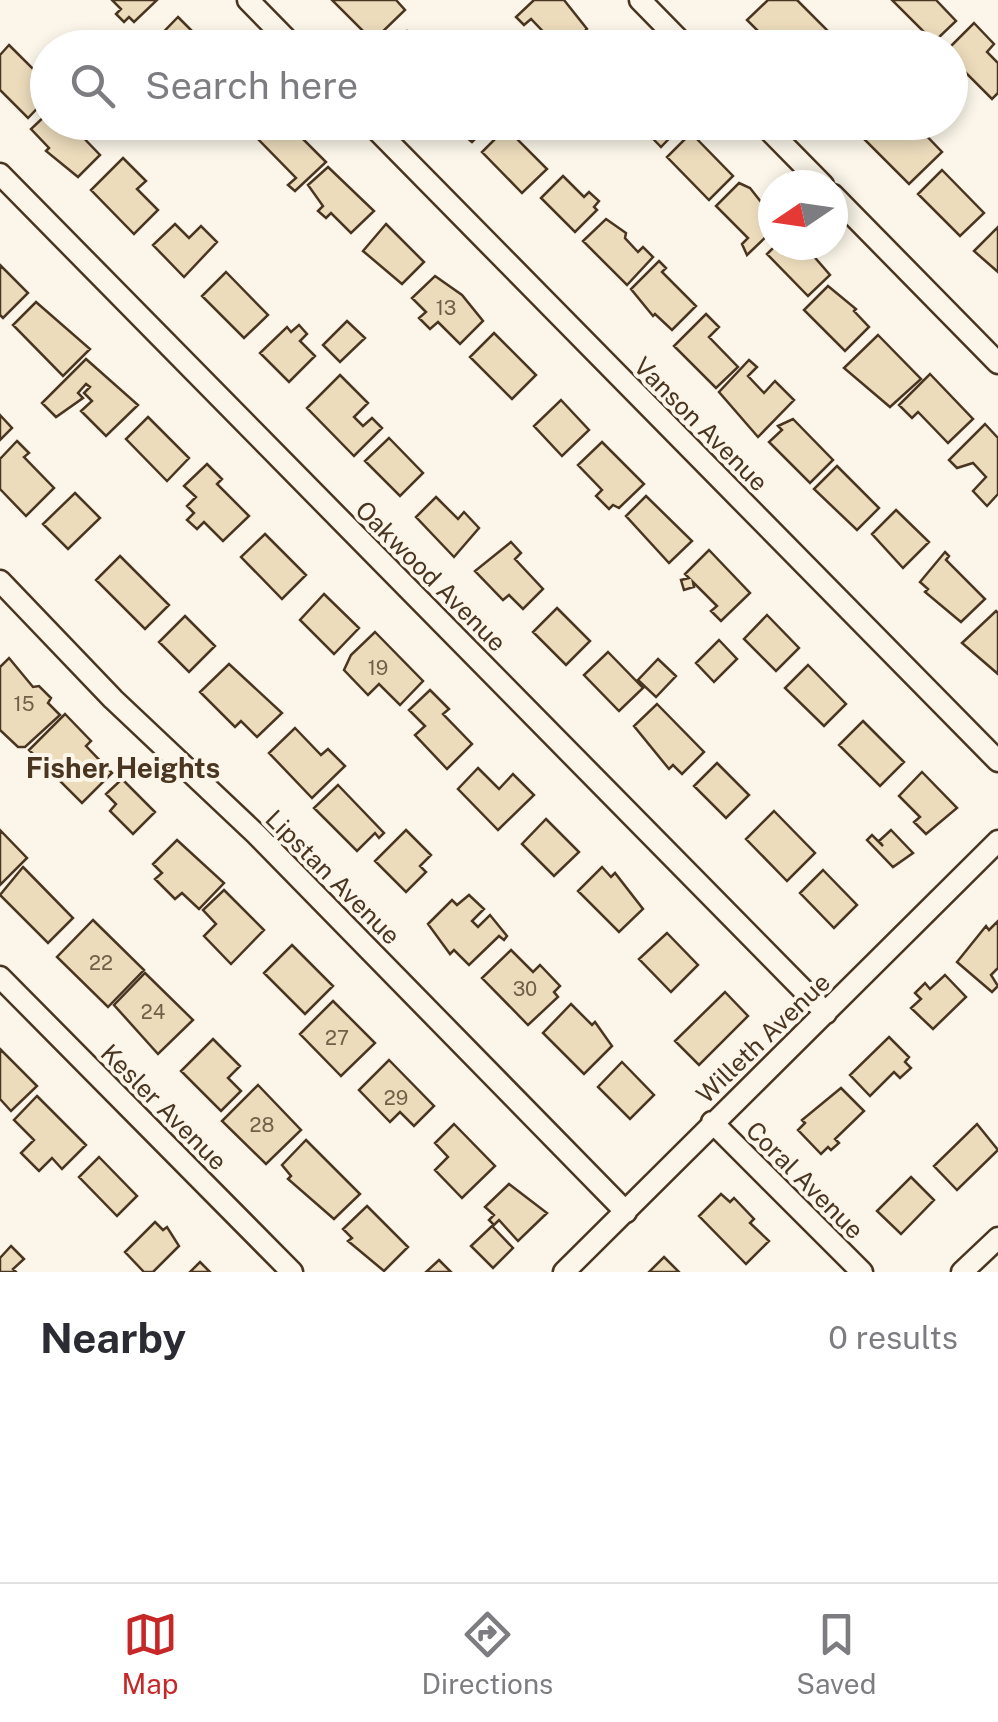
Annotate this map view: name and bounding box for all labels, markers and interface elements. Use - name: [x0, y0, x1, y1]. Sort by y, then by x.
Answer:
- search box: [30, 30, 968, 140]
- icon: search: [65, 58, 120, 113]
- text: Search here: [145, 63, 358, 108]
- north arrow: [758, 170, 848, 260]
- house number: 13: [436, 296, 456, 320]
- street label: Vanson Avenue: [628, 351, 774, 497]
- street label: Oakwood Avenue: [349, 494, 513, 658]
- house number: 19: [368, 656, 388, 680]
- house number: 15: [14, 692, 34, 716]
- district label: Fisher Heights: [26, 751, 220, 784]
- street label: Lipstan Avenue: [260, 804, 406, 950]
- house number: 22: [89, 951, 113, 975]
- street label: Willeth Avenue: [690, 967, 836, 1109]
- house number: 30: [513, 977, 537, 1001]
- house number: 24: [141, 1000, 165, 1024]
- house number: 27: [325, 1026, 349, 1050]
- street label: Kesler Avenue: [95, 1038, 233, 1176]
- house number: 29: [384, 1086, 408, 1110]
- house number: 28: [250, 1113, 274, 1137]
- street label: Coral Avenue: [740, 1115, 870, 1245]
- text: Nearby: [40, 1313, 186, 1362]
- text: 0 results: [828, 1319, 958, 1356]
- tab: Map: [122, 1607, 178, 1700]
- tab: Directions: [422, 1607, 553, 1700]
- tab: Saved: [796, 1607, 876, 1700]

